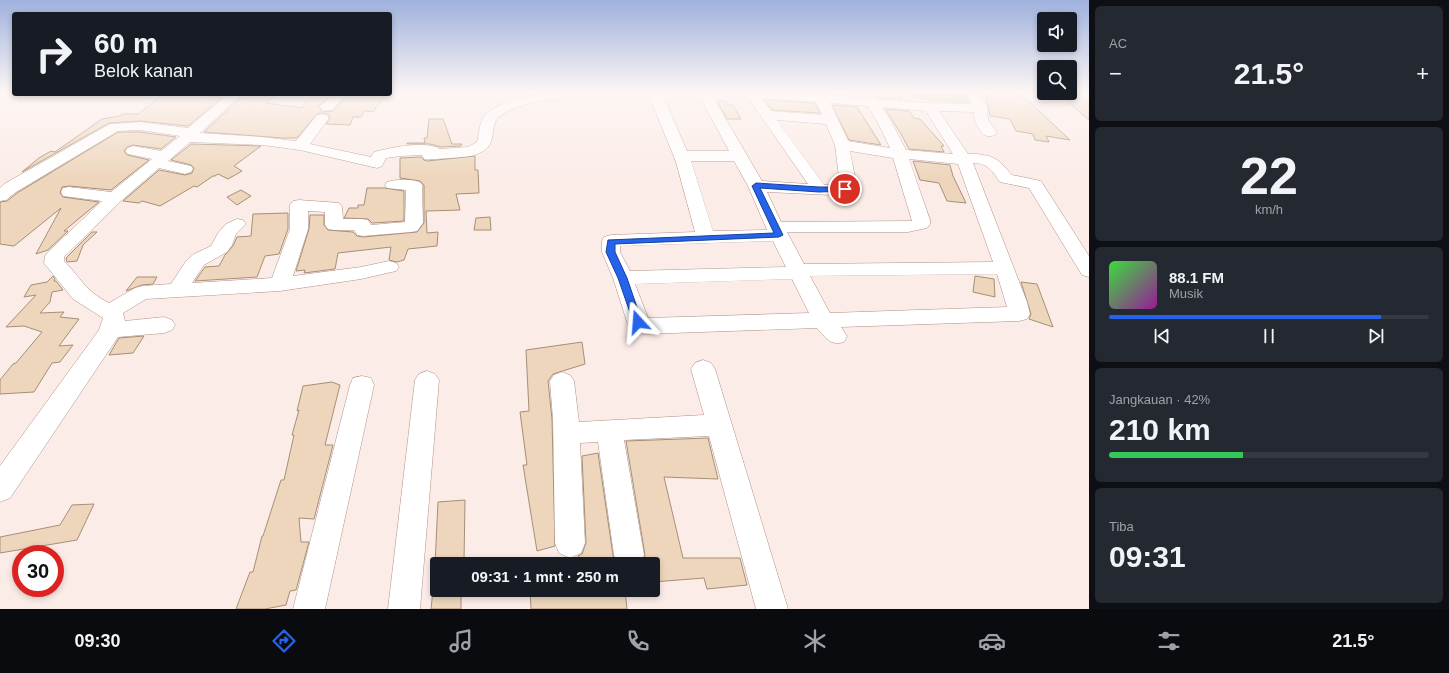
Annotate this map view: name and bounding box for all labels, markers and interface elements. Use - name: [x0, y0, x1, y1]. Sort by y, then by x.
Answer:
- map controls: [1037, 12, 1077, 100]
- button: sound: [1037, 12, 1077, 52]
- icon: right: [28, 28, 80, 80]
- text: 60 m: [94, 28, 158, 59]
- text: AC: [1109, 36, 1127, 51]
- text: 21.5°: [1234, 57, 1304, 90]
- button: search: [1037, 60, 1077, 100]
- text: Belok kanan: [94, 61, 193, 81]
- text: −: [1109, 61, 1122, 86]
- text: +: [1416, 61, 1429, 86]
- text: 22: [1240, 147, 1298, 205]
- pin: [828, 172, 862, 206]
- icon: arrive: [834, 178, 856, 200]
- text: km/h: [1255, 202, 1283, 217]
- text: 88.1 FM: [1169, 269, 1224, 286]
- text: Musik: [1169, 286, 1203, 301]
- position arrow: [617, 301, 659, 343]
- icon: previous: [1151, 325, 1173, 347]
- icon: pause: [1258, 325, 1280, 347]
- icon: next: [1365, 325, 1387, 347]
- text: Jangkauan · 42%: [1109, 392, 1210, 407]
- text: 210 km: [1109, 413, 1211, 446]
- text: Tiba: [1109, 519, 1134, 534]
- text: 09:31: [1109, 540, 1186, 573]
- speed limit sign: 30: [12, 545, 64, 597]
- text: 09:31 · 1 mnt · 250 m: [471, 568, 619, 585]
- icon: directions: [270, 627, 298, 655]
- icon: music: [447, 627, 475, 655]
- icon: phone: [624, 627, 652, 655]
- icon: climate: [801, 627, 829, 655]
- icon: car: [978, 627, 1006, 655]
- icon: filters: [1155, 627, 1183, 655]
- text: 09:30: [75, 631, 121, 651]
- text: 21.5°: [1332, 631, 1374, 651]

